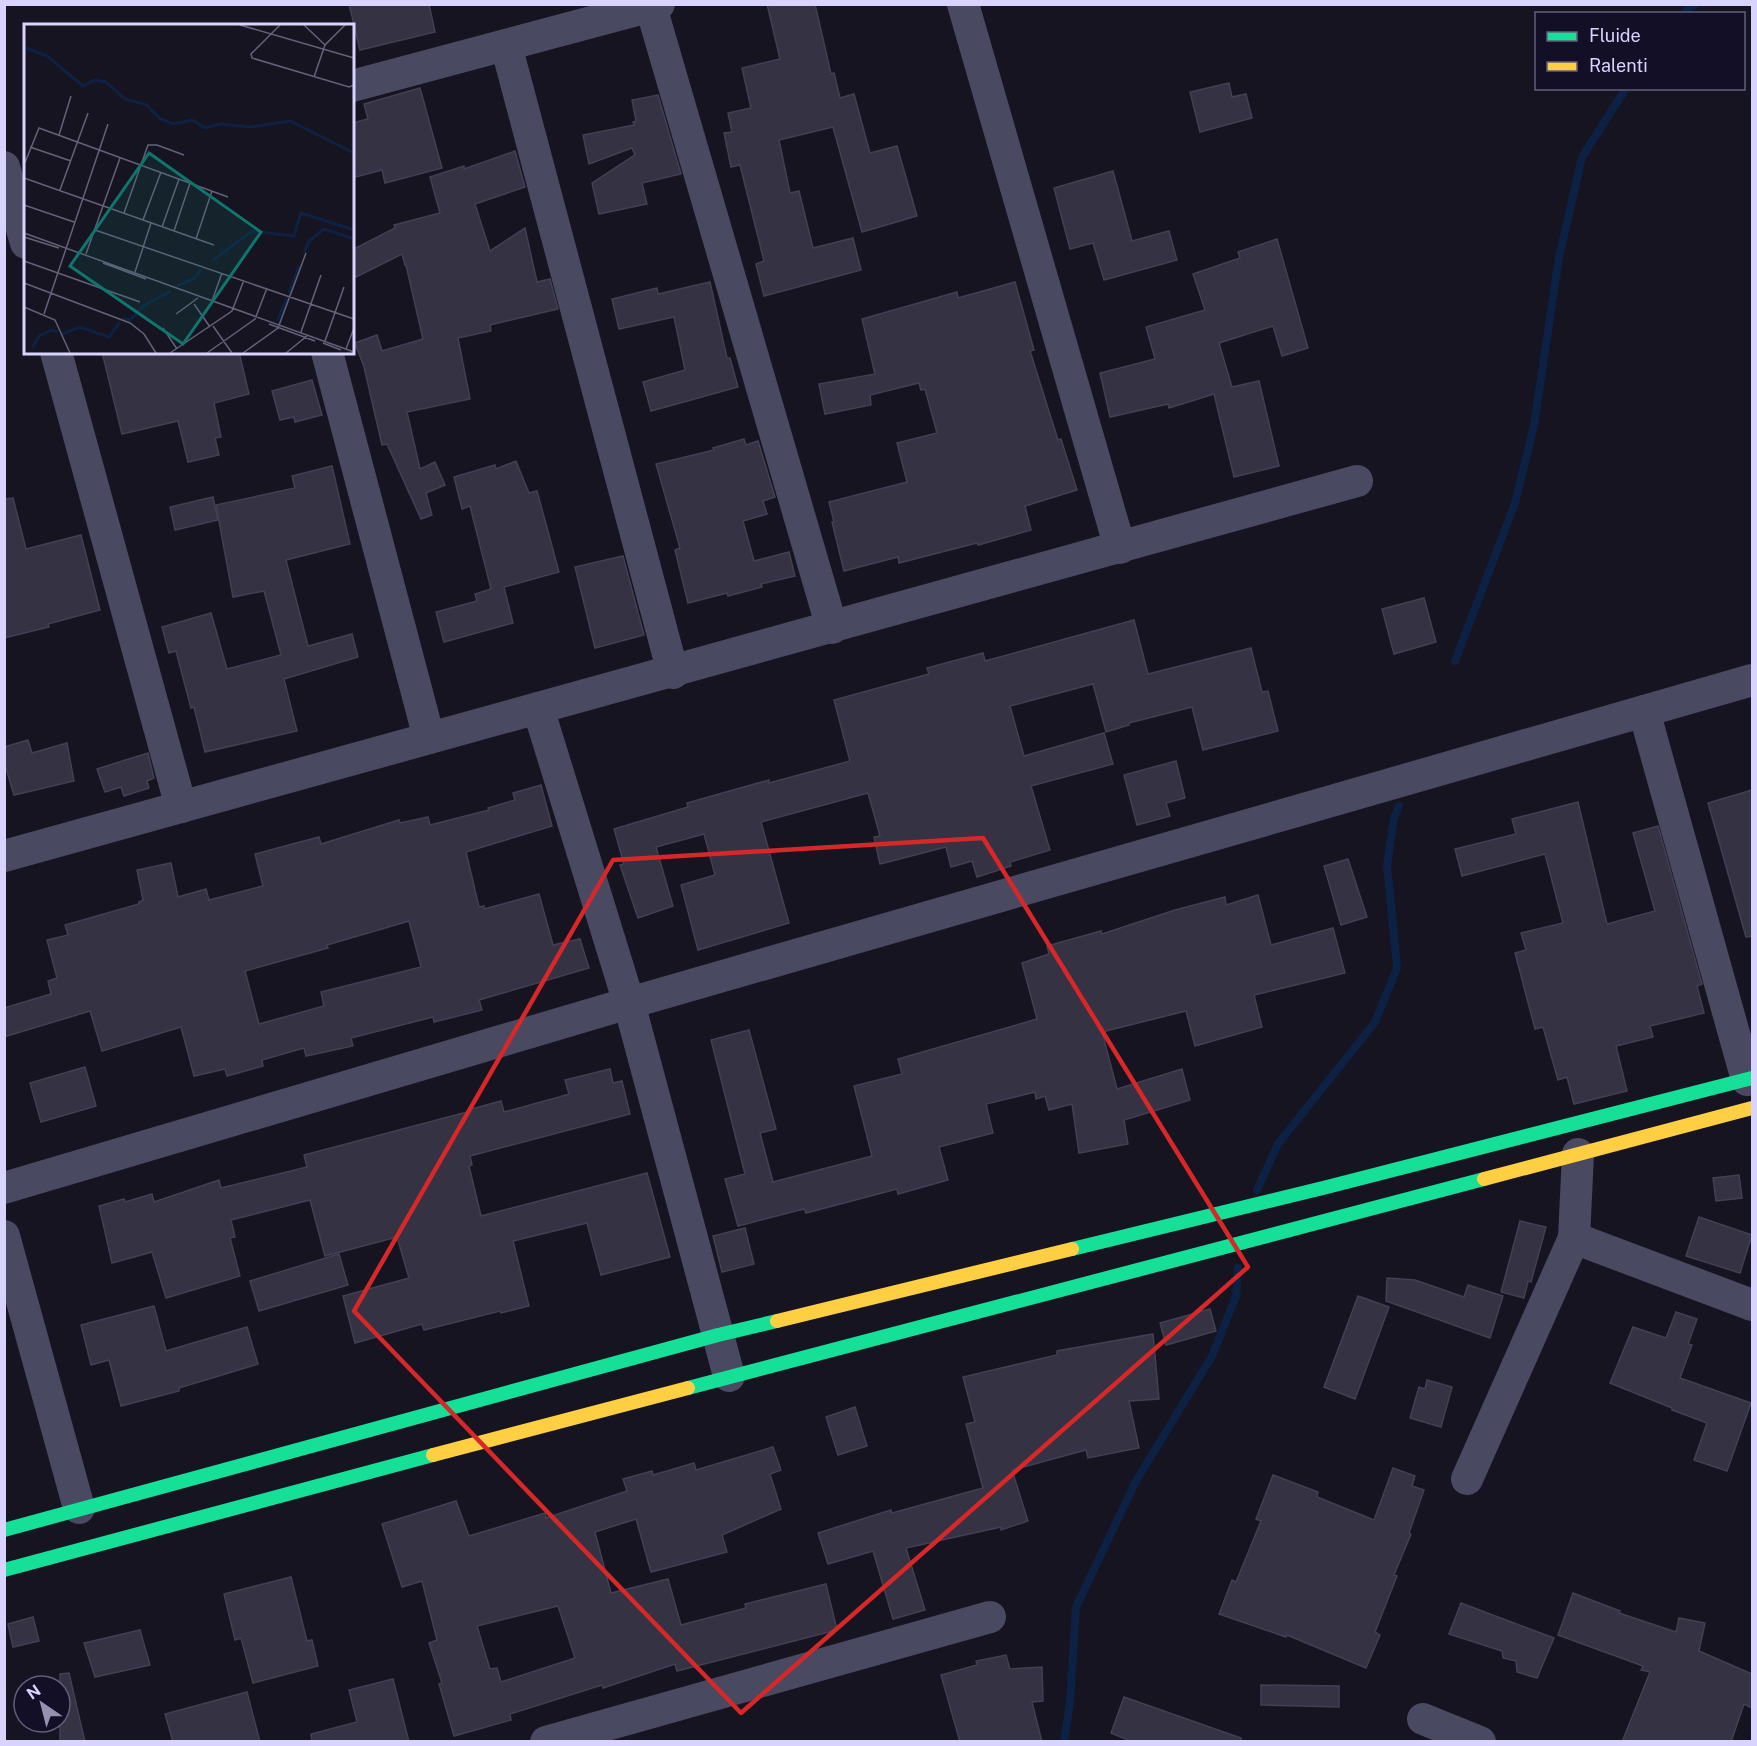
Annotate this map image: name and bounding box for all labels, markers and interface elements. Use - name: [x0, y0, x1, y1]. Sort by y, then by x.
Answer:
- legend: [1535, 12, 1745, 90]
- inset map: [24, 24, 354, 354]
- text: Fluide: [1589, 25, 1641, 46]
- text: Ralenti: [1589, 55, 1648, 76]
- north arrow: [12, 1674, 72, 1734]
- text: N: [23, 1681, 44, 1703]

